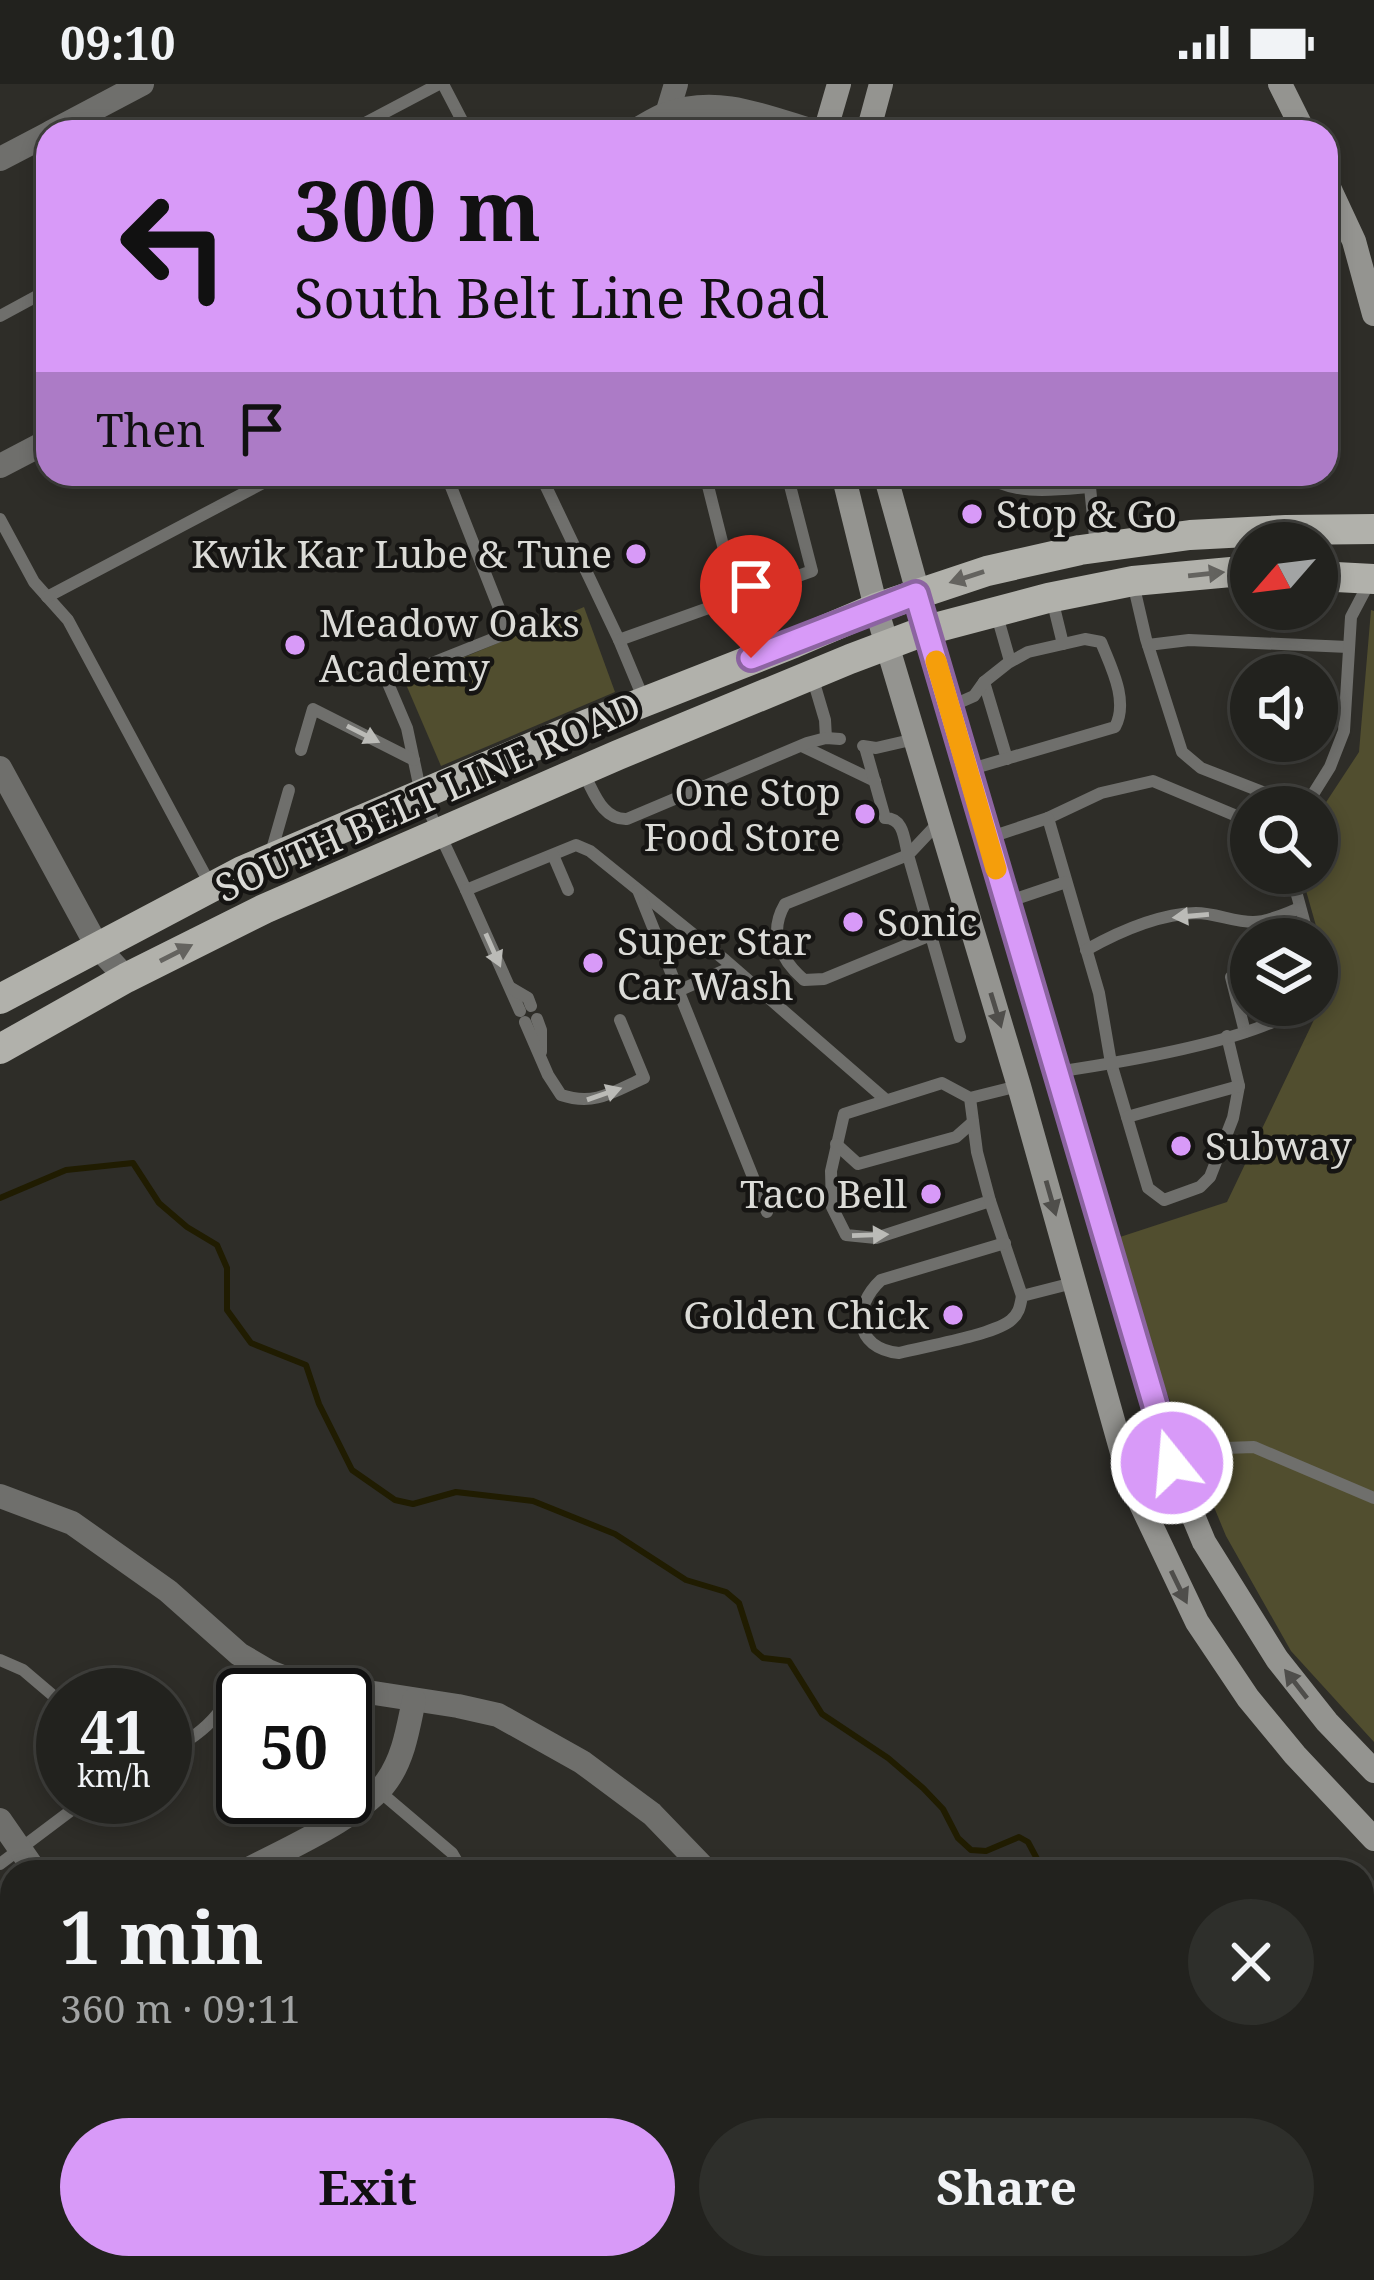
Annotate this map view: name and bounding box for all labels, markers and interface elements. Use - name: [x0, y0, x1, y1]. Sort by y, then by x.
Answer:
- text: 09:10: [60, 12, 175, 73]
- text: 300 m: [294, 151, 541, 266]
- icon: left: [96, 168, 252, 324]
- text: South Belt Line Road: [294, 260, 829, 334]
- icon: arrive: [229, 396, 295, 462]
- text: Then: [96, 399, 205, 460]
- place label: Stop & Go: [996, 486, 1177, 539]
- marker: Stop & Go: [959, 501, 985, 527]
- north arrow: [1230, 522, 1338, 630]
- map controls: [1230, 522, 1338, 1026]
- place label: Kwik Kar Lube & Tune: [191, 526, 612, 579]
- pin: [700, 535, 802, 658]
- marker: Kwik Kar Lube & Tune: [623, 541, 649, 567]
- icon: arrive: [718, 553, 784, 619]
- one-way arrow: [1188, 564, 1225, 583]
- one-way arrow: [949, 569, 985, 587]
- place label: Meadow Oaks Academy: [319, 595, 580, 693]
- marker: Meadow Oaks Academy: [282, 632, 308, 658]
- button: sound: [1230, 654, 1338, 762]
- street label: SOUTH BELT LINE ROAD: [206, 678, 648, 913]
- one-way arrow: [346, 724, 381, 744]
- place label: One Stop Food Store: [644, 764, 841, 862]
- button: search: [1230, 786, 1338, 894]
- marker: One Stop Food Store: [852, 801, 878, 827]
- place label: Sonic: [877, 894, 978, 947]
- one-way arrow: [1172, 906, 1209, 925]
- marker: Sonic: [840, 909, 866, 935]
- place label: Super Star Car Wash: [617, 913, 812, 1011]
- button: layers: [1230, 918, 1338, 1026]
- one-way arrow: [484, 933, 504, 968]
- one-way arrow: [159, 943, 194, 963]
- marker: Super Star Car Wash: [580, 950, 606, 976]
- one-way arrow: [988, 992, 1006, 1028]
- one-way arrow: [587, 1083, 623, 1102]
- place label: Subway: [1205, 1118, 1353, 1171]
- marker: Subway: [1168, 1133, 1194, 1159]
- place label: Taco Bell: [740, 1166, 907, 1219]
- one-way arrow: [1042, 1180, 1061, 1217]
- marker: Taco Bell: [918, 1181, 944, 1207]
- one-way arrow: [851, 1225, 889, 1244]
- place label: Golden Chick: [683, 1287, 929, 1340]
- marker: Golden Chick: [940, 1302, 966, 1328]
- position arrow: [1109, 1400, 1235, 1526]
- one-way arrow: [1169, 1570, 1189, 1604]
- speed limit sign: 50: [216, 1668, 372, 1824]
- one-way arrow: [1284, 1668, 1309, 1699]
- text: 41: [80, 1690, 148, 1772]
- text: km/h: [77, 1755, 151, 1796]
- text: 1 min: [60, 1887, 264, 1985]
- button: close: [1188, 1899, 1314, 2025]
- text: 360 m · 09:11: [60, 1981, 301, 2034]
- button: Exit: [60, 2118, 675, 2256]
- button: Share: [699, 2118, 1314, 2256]

